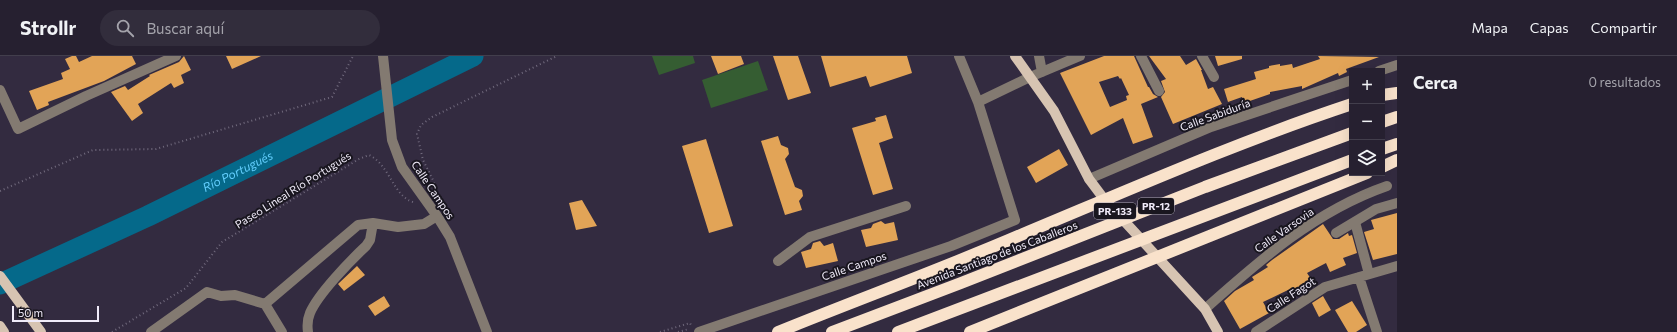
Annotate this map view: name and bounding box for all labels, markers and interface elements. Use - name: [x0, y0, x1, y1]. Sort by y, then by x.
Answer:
- search box: [100, 10, 380, 46]
- text: Strollr: [20, 16, 76, 39]
- icon: search: [114, 17, 136, 39]
- text: Buscar aquí: [146, 19, 224, 37]
- text: Mapa: [1472, 19, 1508, 36]
- text: Capas: [1530, 19, 1569, 36]
- text: Compartir: [1591, 19, 1657, 36]
- map controls: [1349, 68, 1385, 176]
- button: +: [1349, 68, 1385, 104]
- text: Cerca: [1413, 72, 1458, 93]
- text: 0 resultados: [1589, 74, 1661, 90]
- street label: Calle Sabiduría: [1178, 96, 1252, 133]
- button: −: [1349, 104, 1385, 140]
- button: layers: [1349, 140, 1385, 176]
- water label: Río Portugués: [200, 147, 275, 194]
- street label: Paseo Lineal Río Portugués: [232, 149, 353, 231]
- street label: Calle Campos: [409, 158, 458, 221]
- road number: PR-12: [1138, 198, 1174, 214]
- road number: PR-133: [1094, 203, 1136, 219]
- street label: Calle Varsovia: [1252, 204, 1316, 255]
- street label: Avenida Santiago de los Caballeros: [915, 218, 1079, 291]
- street label: Calle Campos: [820, 248, 888, 283]
- street label: Calle Fagot: [1264, 274, 1318, 315]
- scale bar: [12, 304, 99, 323]
- text: 50 m: [18, 306, 43, 319]

